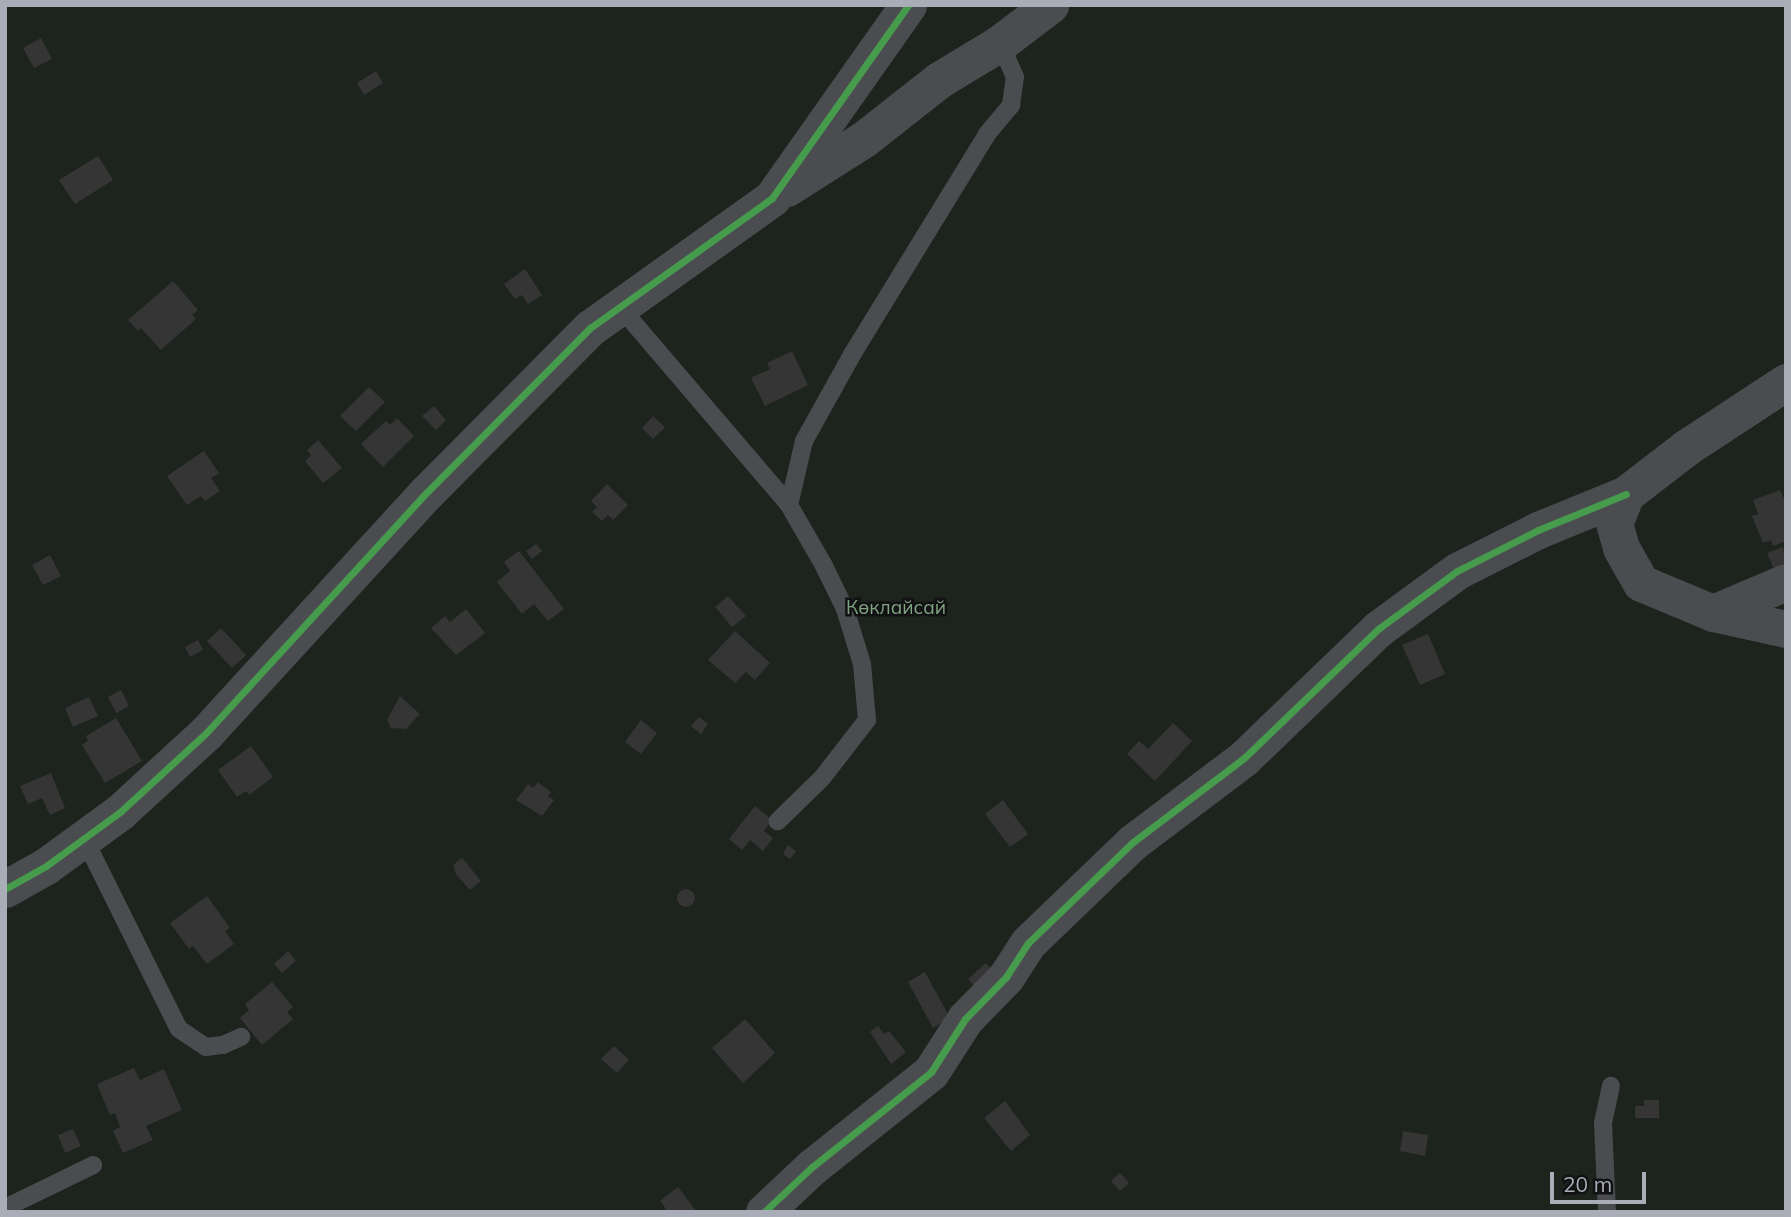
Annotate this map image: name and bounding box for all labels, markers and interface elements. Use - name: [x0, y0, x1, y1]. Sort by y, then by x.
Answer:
- park label: Көклайсай: [846, 597, 946, 619]
- scale bar: [1553, 1158, 1649, 1202]
- text: 20 m: [1563, 1171, 1612, 1197]

